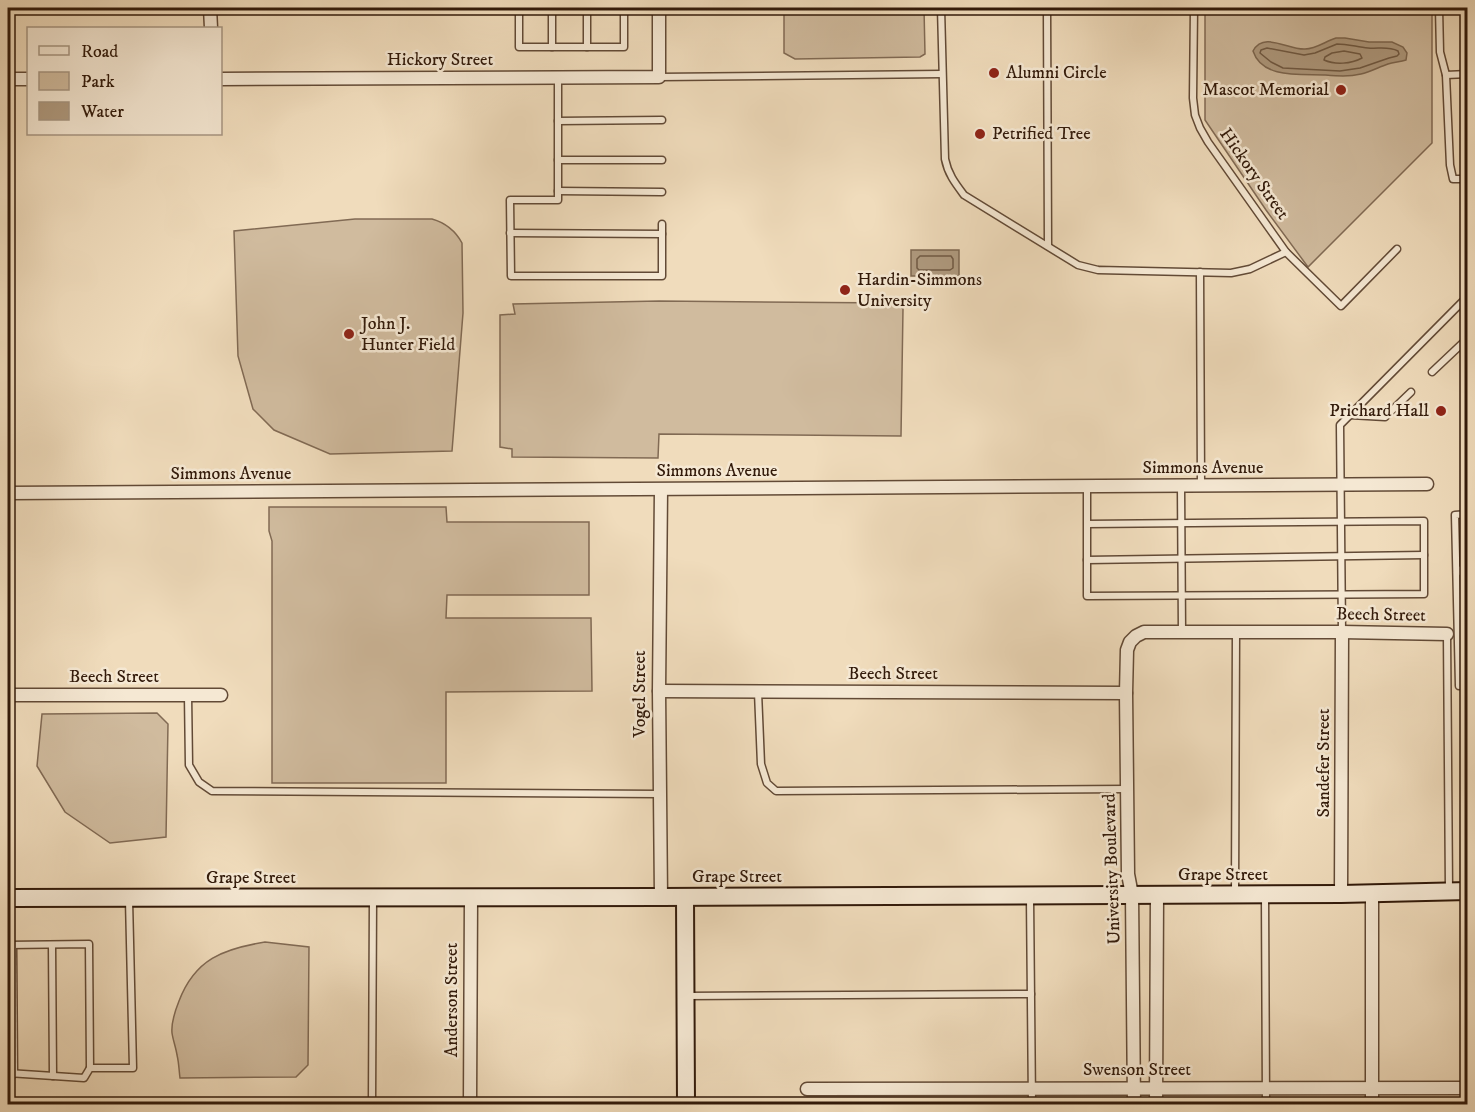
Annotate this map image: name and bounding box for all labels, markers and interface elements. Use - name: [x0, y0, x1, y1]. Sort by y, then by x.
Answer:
- legend: [27, 27, 222, 135]
- text: Road: [81, 41, 118, 63]
- street label: Hickory Street: [387, 49, 494, 71]
- place label: Alumni Circle: [1006, 62, 1107, 84]
- marker: Alumni Circle: [987, 66, 1001, 80]
- text: Park: [81, 71, 115, 93]
- place label: Mascot Memorial: [1203, 79, 1330, 101]
- marker: Mascot Memorial: [1334, 83, 1348, 97]
- text: Water: [80, 101, 124, 123]
- place label: Petrified Tree: [992, 123, 1091, 145]
- street label: Hickory Street: [1214, 124, 1294, 224]
- marker: Petrified Tree: [973, 127, 987, 141]
- place label: Hardin-Simmons University: [857, 269, 982, 312]
- marker: Hardin-Simmons University: [838, 283, 852, 297]
- place label: John J. Hunter Field: [359, 313, 455, 356]
- marker: John J. Hunter Field: [342, 327, 356, 341]
- place label: Prichard Hall: [1329, 400, 1430, 422]
- marker: Prichard Hall: [1434, 404, 1448, 418]
- street label: Simmons Avenue: [1143, 457, 1264, 479]
- street label: Simmons Avenue: [657, 460, 778, 482]
- street label: Simmons Avenue: [171, 463, 292, 485]
- street label: Beech Street: [1336, 603, 1426, 627]
- street label: Vogel Street: [629, 650, 651, 739]
- street label: Beech Street: [848, 663, 938, 685]
- street label: Beech Street: [69, 666, 159, 688]
- street label: Sandefer Street: [1313, 708, 1335, 818]
- street label: University Boulevard: [1098, 793, 1126, 945]
- street label: Grape Street: [1178, 864, 1268, 886]
- street label: Grape Street: [692, 866, 782, 888]
- street label: Grape Street: [206, 867, 296, 889]
- street label: Anderson Street: [441, 942, 463, 1057]
- street label: Swenson Street: [1083, 1059, 1191, 1081]

